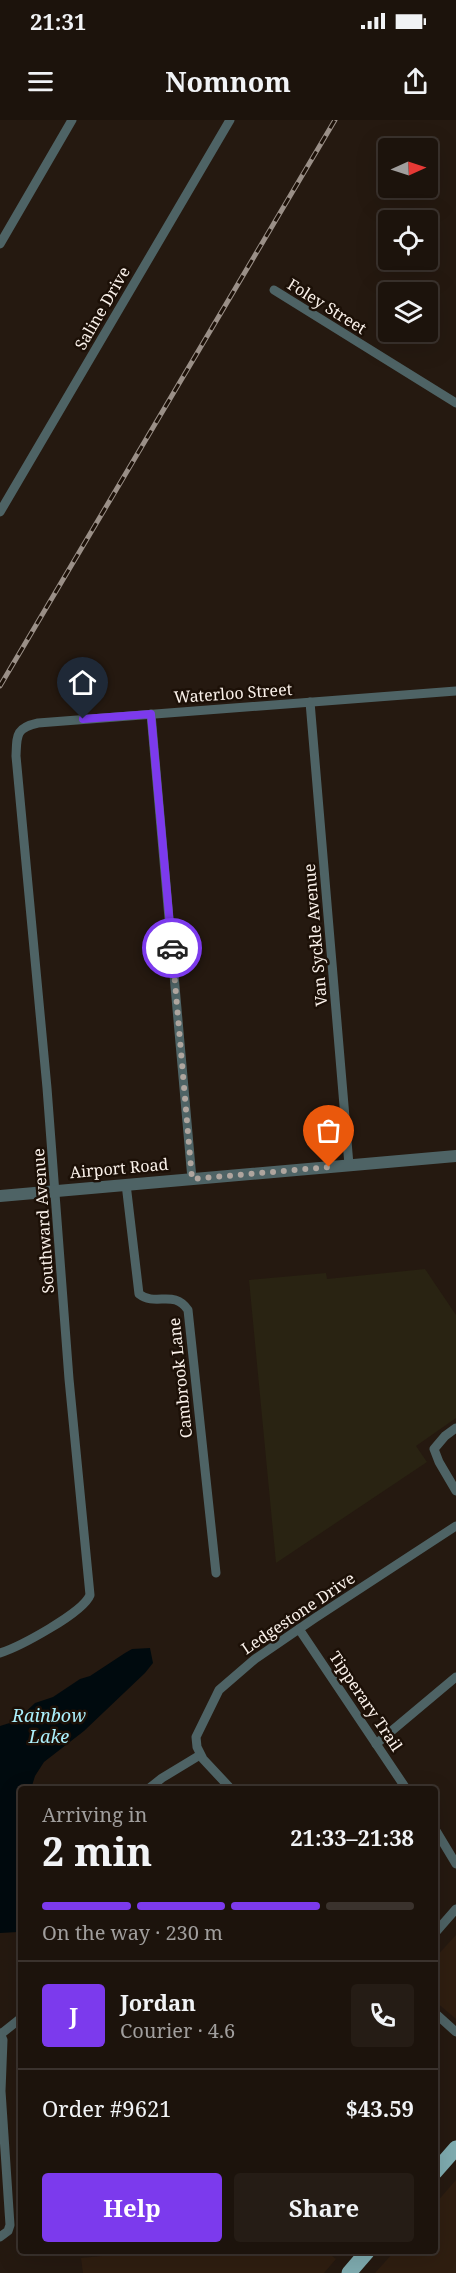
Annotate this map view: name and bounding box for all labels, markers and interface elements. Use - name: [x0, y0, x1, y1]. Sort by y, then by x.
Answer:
- text: 21:31: [30, 6, 86, 36]
- text: Nomnom: [165, 63, 291, 100]
- icon: menu: [24, 65, 57, 98]
- icon: share: [399, 65, 432, 98]
- north arrow: [378, 138, 438, 198]
- map controls: [378, 138, 438, 342]
- button: locate: [378, 210, 438, 270]
- street label: Saline Drive: [69, 262, 135, 354]
- street label: Foley Street: [283, 273, 371, 339]
- button: layers: [378, 282, 438, 342]
- pin: [57, 657, 108, 719]
- icon: home: [66, 666, 99, 699]
- street label: Waterloo Street: [173, 678, 293, 708]
- street label: Van Syckle Avenue: [298, 863, 332, 1007]
- courier: [142, 918, 202, 978]
- icon: car: [156, 932, 189, 965]
- pin: [303, 1105, 354, 1167]
- icon: bag: [312, 1114, 345, 1147]
- street label: Southward Avenue: [27, 1148, 59, 1294]
- street label: Airport Road: [69, 1153, 169, 1183]
- street label: Cambrook Lane: [163, 1317, 197, 1439]
- street label: Ledgestone Drive: [237, 1567, 359, 1659]
- street label: Tipperary Trail: [324, 1647, 408, 1755]
- water label: Rainbow Lake: [11, 1703, 86, 1748]
- text: Arriving in: [42, 1801, 147, 1828]
- text: 21:33–21:38: [290, 1822, 414, 1852]
- text: 2 min: [42, 1824, 152, 1877]
- text: On the way · 230 m: [42, 1919, 223, 1946]
- button: phone: [351, 1984, 414, 2047]
- text: Jordan: [120, 1987, 196, 2017]
- text: J: [69, 2000, 78, 2030]
- text: Courier · 4.6: [120, 2017, 235, 2044]
- text: Order #9621: [42, 2093, 172, 2123]
- text: $43.59: [345, 2093, 414, 2123]
- button: Help: [42, 2173, 222, 2242]
- button: Share: [234, 2173, 414, 2242]

